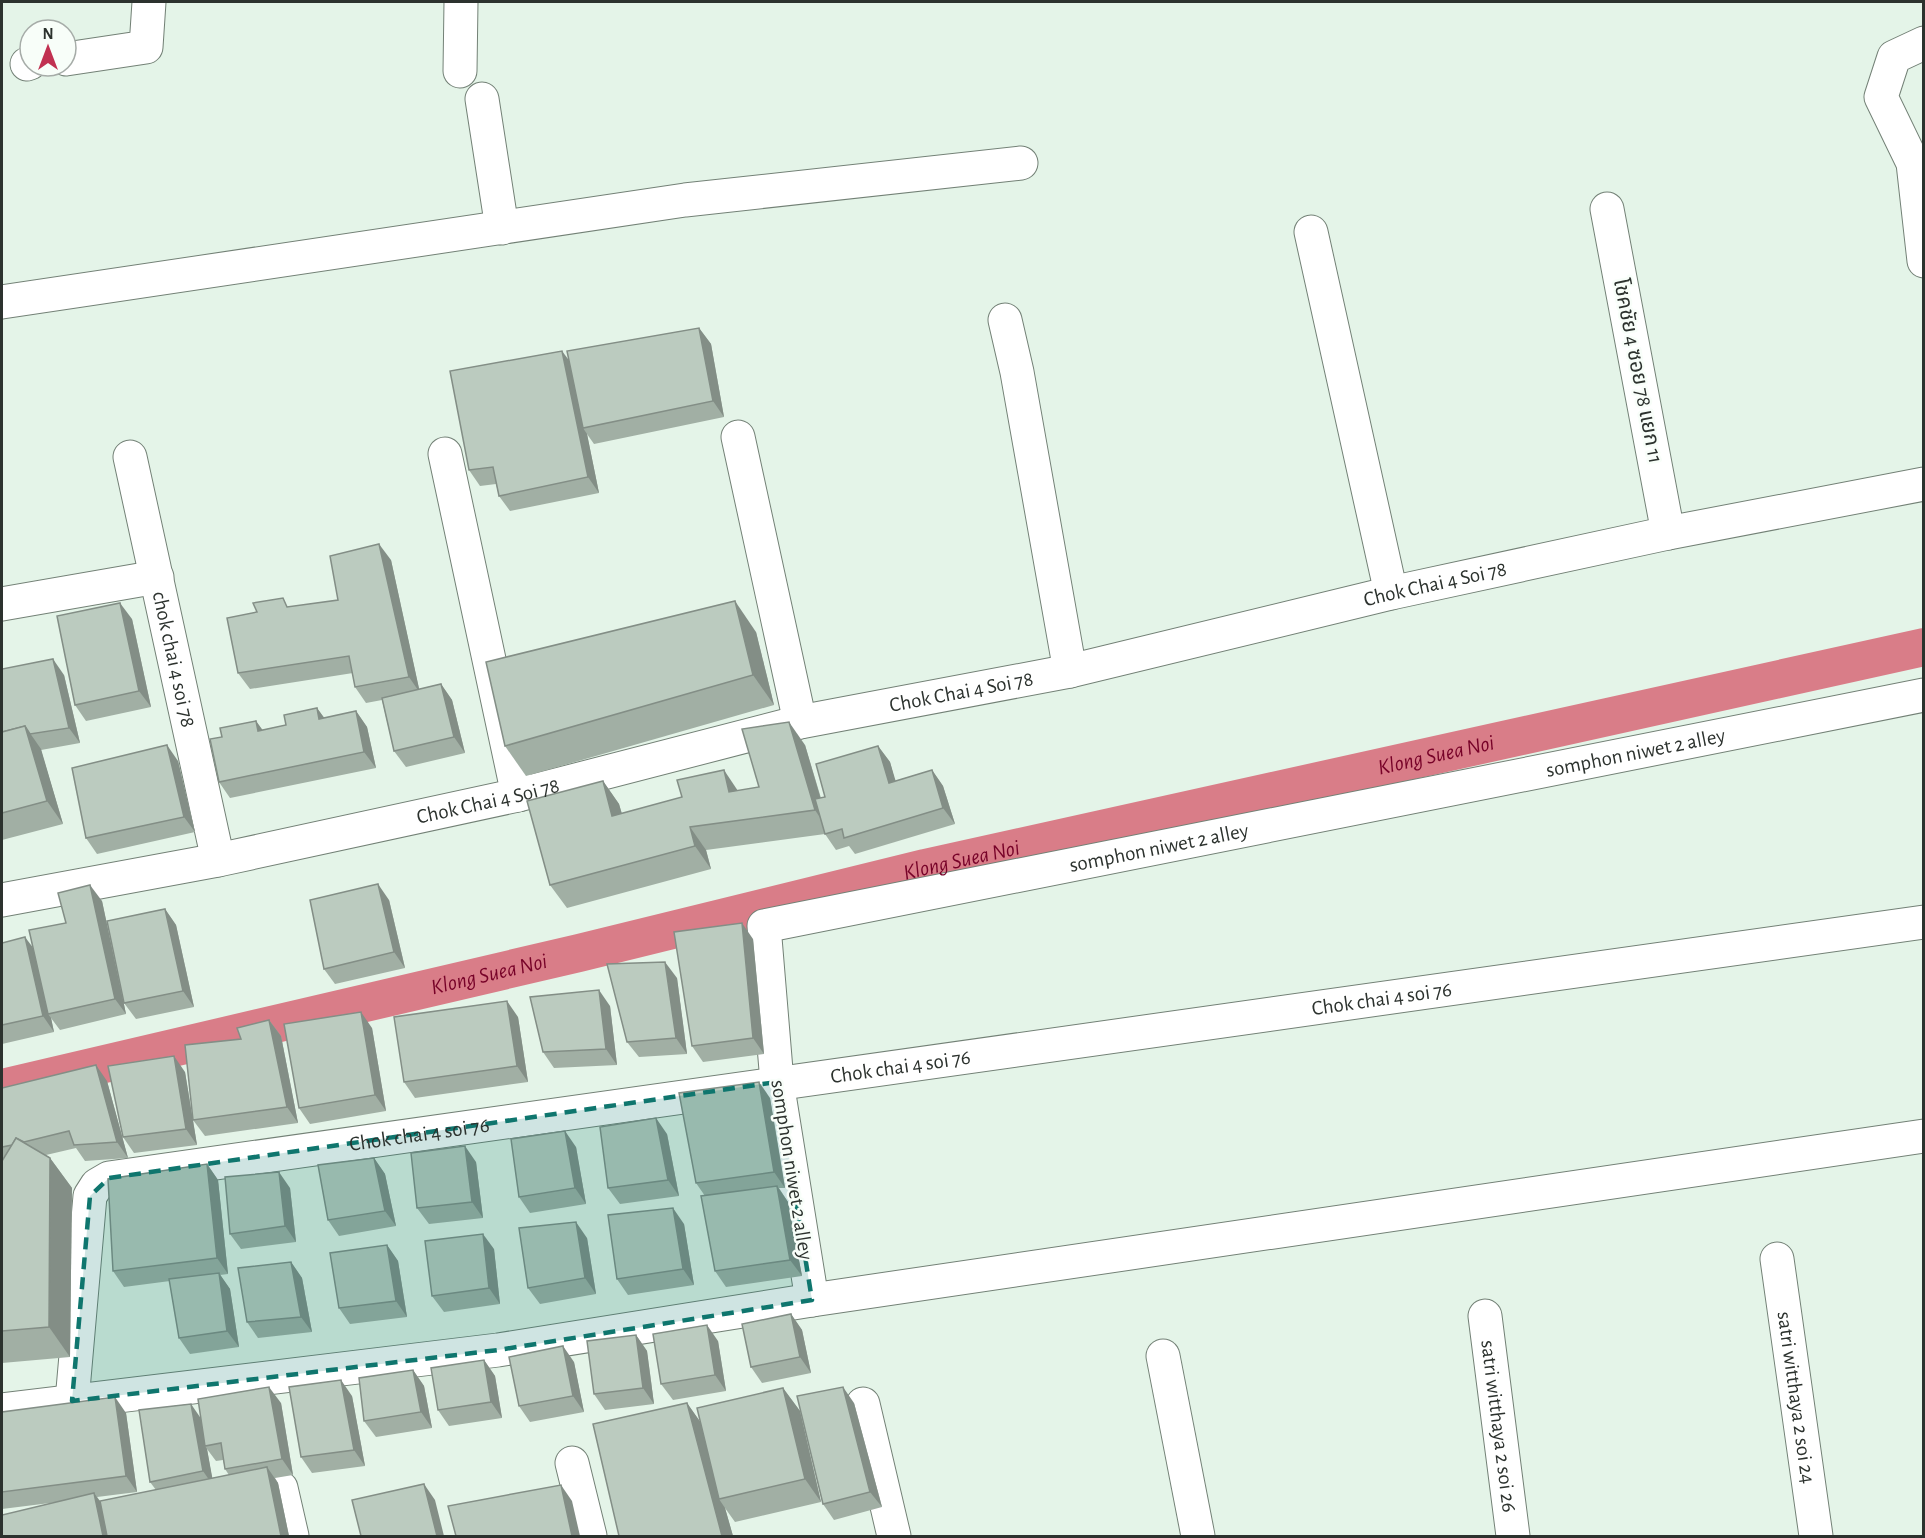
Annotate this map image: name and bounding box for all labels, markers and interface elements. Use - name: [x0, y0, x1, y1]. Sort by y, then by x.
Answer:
- north arrow: [18, 18, 78, 78]
- text: N: [42, 26, 54, 42]
- street label: โชคชัย 4 ซอย 78 แยก 11: [1610, 277, 1667, 465]
- street label: Chok Chai 4 Soi 78: [1361, 558, 1509, 610]
- street label: chok chai 4 soi 78: [149, 589, 199, 729]
- street label: Chok Chai 4 Soi 78: [888, 668, 1035, 715]
- street label: somphon niwet 2 alley: [1544, 724, 1727, 781]
- water label: Klong Suea Noi: [1376, 731, 1496, 779]
- street label: Chok Chai 4 Soi 78: [414, 774, 562, 827]
- street label: somphon niwet 2 alley: [1068, 819, 1250, 875]
- water label: Klong Suea Noi: [901, 836, 1022, 884]
- water label: Klong Suea Noi: [429, 950, 549, 998]
- street label: Chok chai 4 soi 76: [1310, 978, 1453, 1019]
- street label: Chok chai 4 soi 76: [829, 1046, 972, 1087]
- street label: somphon niwet 2 alley: [767, 1078, 817, 1262]
- street label: Chok chai 4 soi 76: [348, 1114, 491, 1155]
- street label: satri witthaya 2 soi 24: [1774, 1310, 1819, 1485]
- street label: satri witthaya 2 soi 26: [1478, 1339, 1520, 1513]

